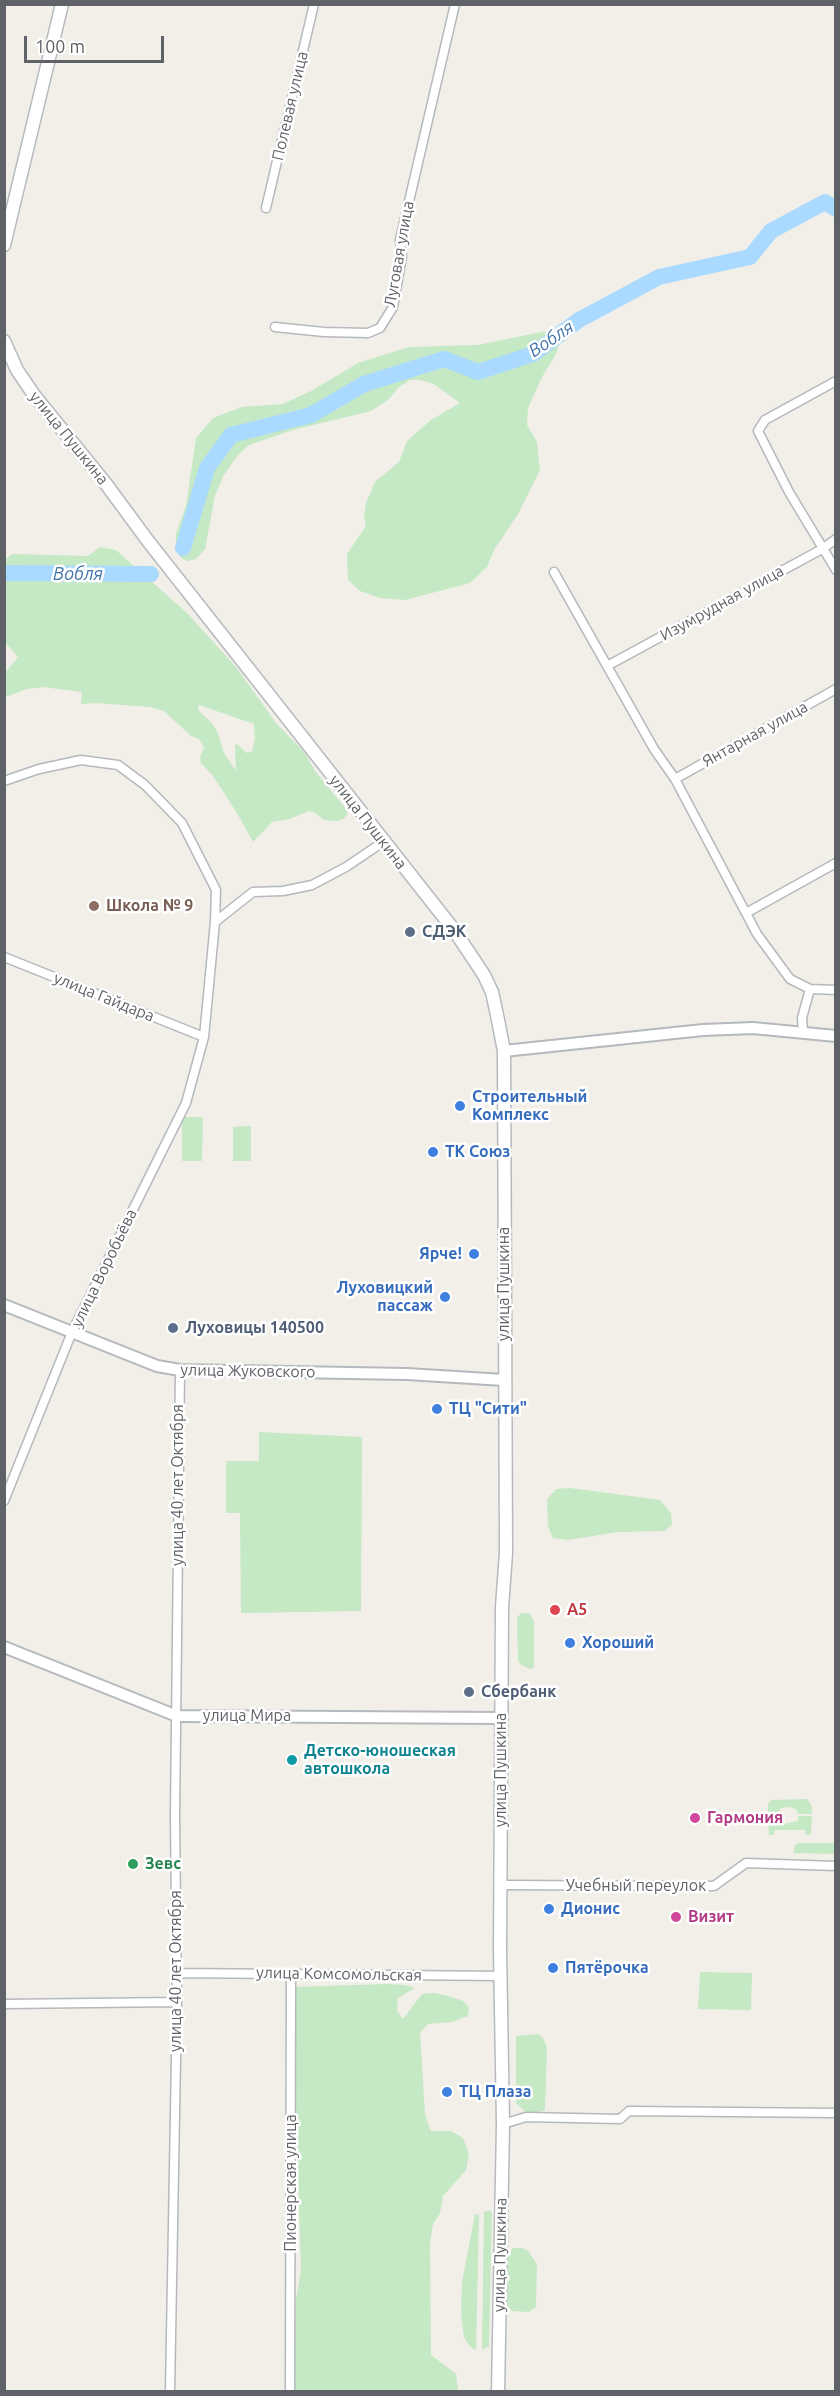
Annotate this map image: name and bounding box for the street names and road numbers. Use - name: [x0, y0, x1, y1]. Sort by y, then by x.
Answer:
- street label: Полевая улица: [268, 49, 312, 163]
- street label: Луговая улица: [380, 199, 418, 309]
- street label: улица Пушкина: [26, 387, 112, 489]
- street label: Изумрудная улица: [657, 561, 787, 645]
- street label: Янтарная улица: [699, 697, 811, 771]
- street label: улица Пушкина: [325, 771, 411, 873]
- street label: улица Гайдара: [51, 968, 157, 1026]
- street label: улица Воробьёва: [67, 1206, 141, 1330]
- street label: улица Пушкина: [494, 1227, 514, 1341]
- street label: улица Жуковского: [180, 1360, 316, 1382]
- street label: улица 40 лет Октября: [168, 1404, 188, 1566]
- street label: улица Мира: [203, 1706, 291, 1726]
- street label: улица Пушкина: [491, 1713, 511, 1827]
- street label: Учебный переулок: [566, 1876, 706, 1896]
- street label: улица 40 лет Октября: [166, 1890, 186, 2052]
- street label: улица Комсомольская: [256, 1963, 422, 1985]
- street label: Пионерская улица: [281, 2114, 301, 2252]
- street label: улица Пушкина: [489, 2198, 511, 2312]

